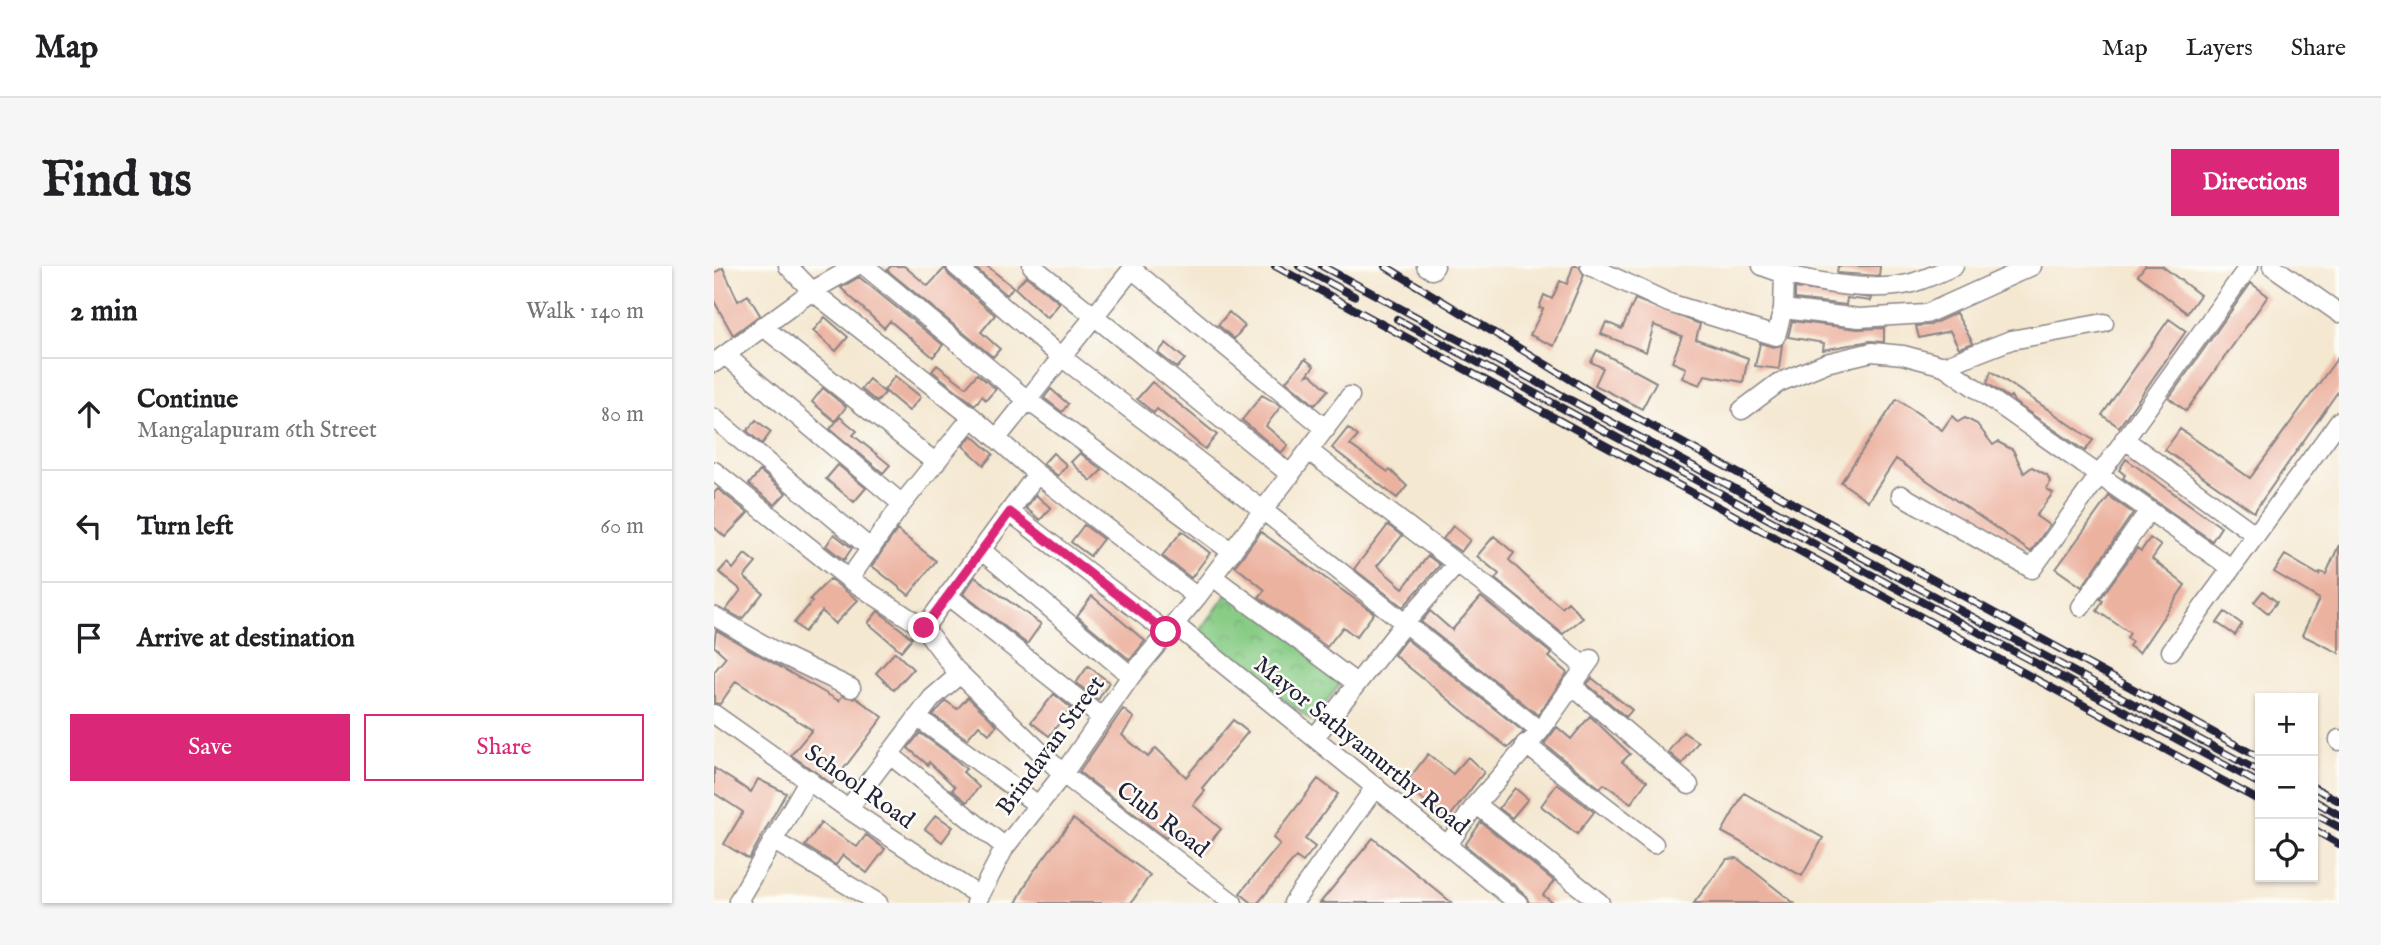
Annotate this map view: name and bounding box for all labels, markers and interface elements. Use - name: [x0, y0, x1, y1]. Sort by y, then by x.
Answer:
- text: Map: [35, 27, 98, 69]
- text: Map: [2102, 33, 2148, 64]
- text: Layers: [2186, 33, 2253, 64]
- text: Share: [2291, 33, 2346, 64]
- button: Directions: [2171, 149, 2339, 216]
- text: Find us: [42, 151, 192, 213]
- text: 2 min: [70, 293, 138, 331]
- text: Walk · 140 m: [526, 297, 644, 326]
- text: Continue: [137, 383, 238, 416]
- icon: ahead: [70, 395, 108, 433]
- text: 80 m: [601, 400, 644, 429]
- text: Mangalapuram 6th Street: [137, 416, 377, 445]
- icon: left: [70, 507, 108, 545]
- text: Turn left: [137, 510, 234, 543]
- text: 60 m: [600, 512, 644, 541]
- route end: [908, 612, 939, 643]
- route start: [1150, 616, 1181, 647]
- icon: arrive: [70, 619, 108, 657]
- text: Arrive at destination: [137, 622, 355, 655]
- street label: Mayor Sathyamurthy Road: [1247, 650, 1475, 843]
- street label: Brindavan Street: [990, 670, 1112, 822]
- map controls: [2255, 693, 2318, 882]
- button: +: [2255, 693, 2318, 756]
- button: Save: [70, 714, 350, 781]
- button: Share: [364, 714, 644, 781]
- street label: School Road: [798, 738, 920, 837]
- button: −: [2255, 756, 2318, 819]
- street label: Club Road: [1109, 775, 1215, 865]
- button: locate: [2255, 819, 2318, 882]

